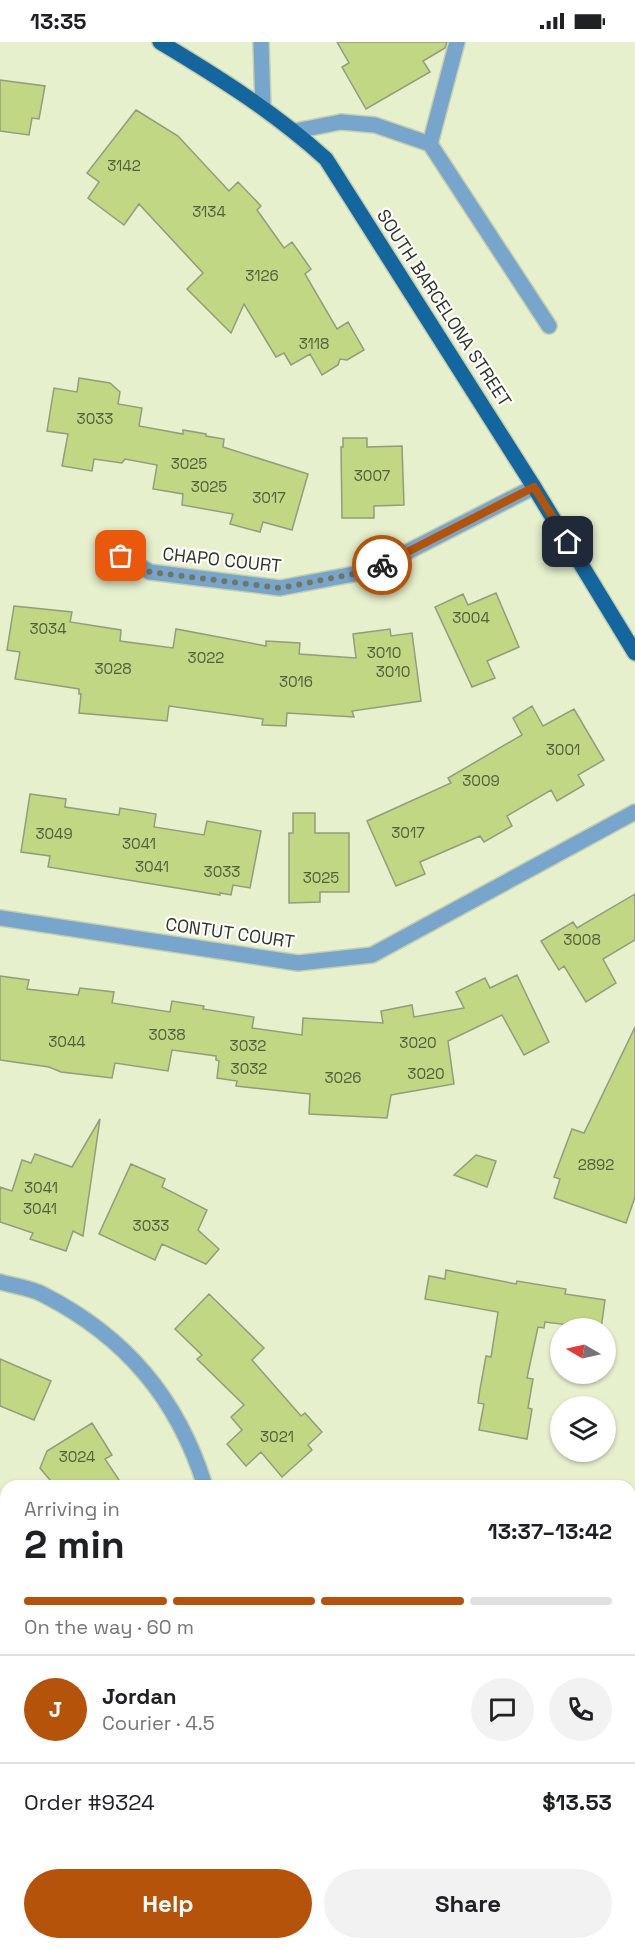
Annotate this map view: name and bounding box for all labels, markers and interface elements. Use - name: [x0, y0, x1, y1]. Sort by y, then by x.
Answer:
- text: 13:35: [30, 7, 86, 35]
- house number: 3142: [107, 156, 141, 175]
- house number: 3134: [192, 202, 226, 221]
- street label: SOUTH BARCELONA STREET: [372, 205, 517, 411]
- house number: 3126: [245, 266, 279, 285]
- house number: 3118: [299, 334, 329, 353]
- house number: 3033: [77, 409, 113, 428]
- house number: 3025: [171, 454, 207, 473]
- house number: 3007: [354, 466, 390, 485]
- house number: 3025: [191, 477, 227, 496]
- house number: 3017: [252, 488, 286, 507]
- pin: [542, 516, 593, 567]
- icon: home: [551, 525, 584, 558]
- pin: [95, 530, 146, 581]
- courier: [352, 535, 412, 595]
- icon: bag: [104, 539, 137, 572]
- street label: CHAPO COURT: [161, 542, 283, 577]
- icon: bike: [366, 549, 399, 582]
- house number: 3004: [452, 608, 490, 627]
- house number: 3034: [29, 619, 67, 638]
- house number: 3010: [367, 643, 401, 662]
- house number: 3022: [188, 648, 224, 667]
- house number: 3028: [94, 659, 132, 678]
- house number: 3010: [376, 662, 410, 681]
- house number: 3016: [279, 672, 313, 691]
- house number: 3001: [546, 740, 580, 759]
- house number: 3009: [462, 771, 500, 790]
- house number: 3017: [391, 823, 425, 842]
- house number: 3049: [35, 824, 73, 843]
- house number: 3041: [122, 834, 156, 853]
- house number: 3041: [135, 857, 169, 876]
- house number: 3033: [204, 862, 240, 881]
- house number: 3025: [303, 868, 339, 887]
- street label: CONTUT COURT: [164, 912, 297, 953]
- house number: 3008: [563, 930, 601, 949]
- house number: 3038: [148, 1025, 186, 1044]
- house number: 3044: [48, 1032, 86, 1051]
- house number: 3020: [399, 1033, 437, 1052]
- house number: 3032: [230, 1036, 266, 1055]
- house number: 3032: [231, 1059, 267, 1078]
- house number: 3020: [407, 1064, 445, 1083]
- house number: 3026: [325, 1068, 361, 1087]
- house number: 2892: [578, 1155, 614, 1174]
- house number: 3041: [24, 1178, 58, 1197]
- house number: 3041: [23, 1199, 57, 1218]
- house number: 3033: [133, 1216, 169, 1235]
- north arrow: [550, 1318, 616, 1384]
- map controls: [550, 1318, 616, 1462]
- button: layers: [550, 1396, 616, 1462]
- house number: 3021: [260, 1427, 294, 1446]
- house number: 3024: [59, 1447, 95, 1466]
- text: Arriving in: [24, 1496, 120, 1522]
- text: 13:37–13:42: [488, 1517, 612, 1545]
- text: 2 min: [24, 1520, 125, 1569]
- text: On the way · 60 m: [24, 1614, 194, 1640]
- button: chat: [471, 1678, 534, 1741]
- button: phone: [549, 1678, 612, 1741]
- text: Jordan: [102, 1682, 177, 1710]
- text: J: [49, 1695, 62, 1723]
- text: Courier · 4.5: [102, 1710, 215, 1736]
- text: Order #9324: [24, 1788, 155, 1816]
- text: $13.53: [542, 1788, 612, 1816]
- button: Help: [24, 1869, 312, 1938]
- button: Share: [324, 1869, 612, 1938]

